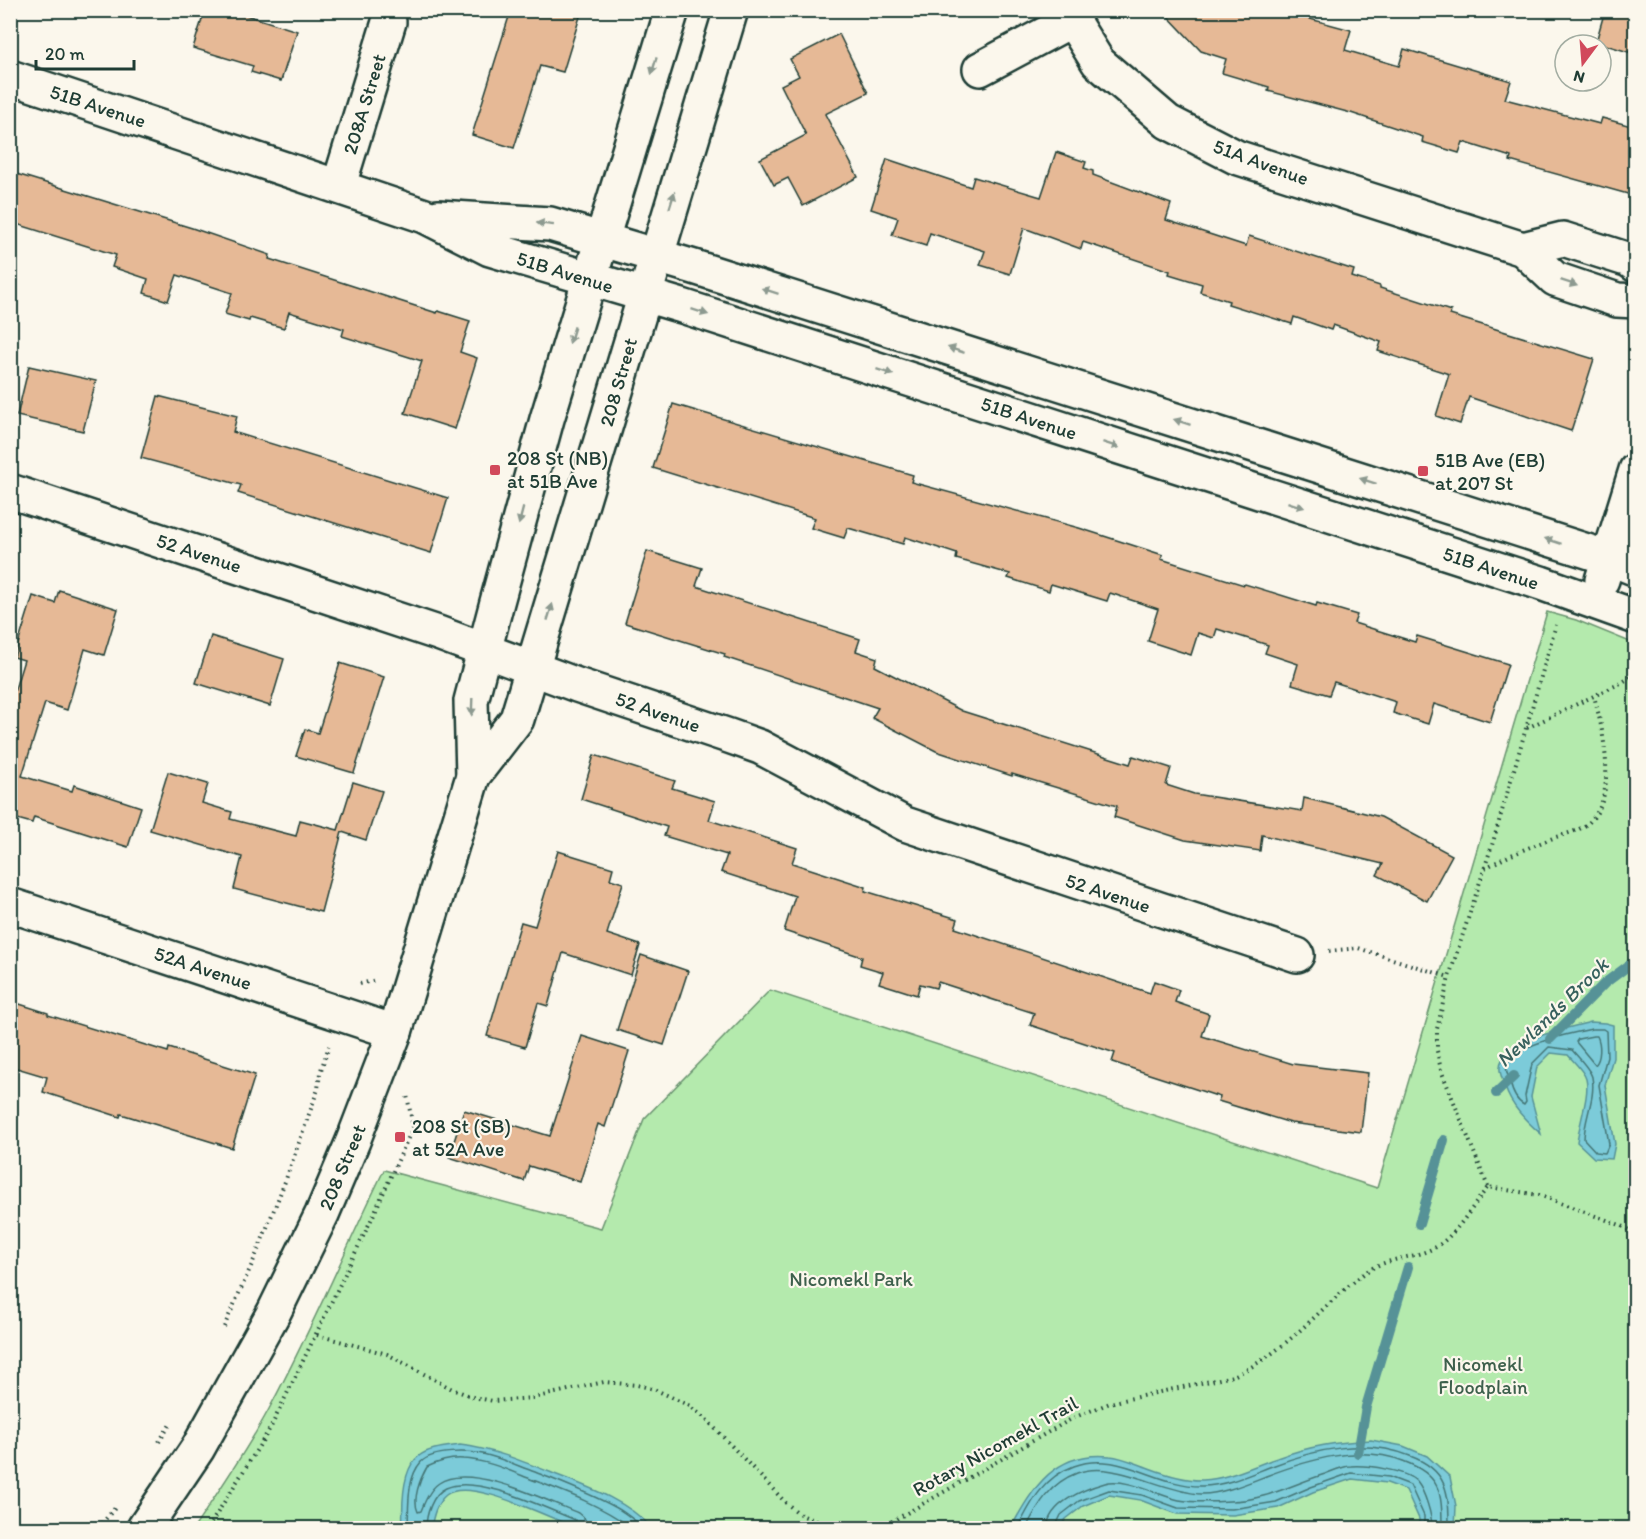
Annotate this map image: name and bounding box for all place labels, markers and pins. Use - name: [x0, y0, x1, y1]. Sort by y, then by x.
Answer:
- place label: 208 St (NB) at 51B Ave: [507, 446, 608, 493]
- place label: 51B Ave (EB) at 207 St: [1435, 448, 1545, 495]
- marker: 208 St (NB) at 51B Ave: [488, 463, 502, 477]
- marker: 51B Ave (EB) at 207 St: [1416, 464, 1430, 478]
- place label: 208 St (SB) at 52A Ave: [412, 1114, 511, 1161]
- marker: 208 St (SB) at 52A Ave: [393, 1130, 407, 1144]

